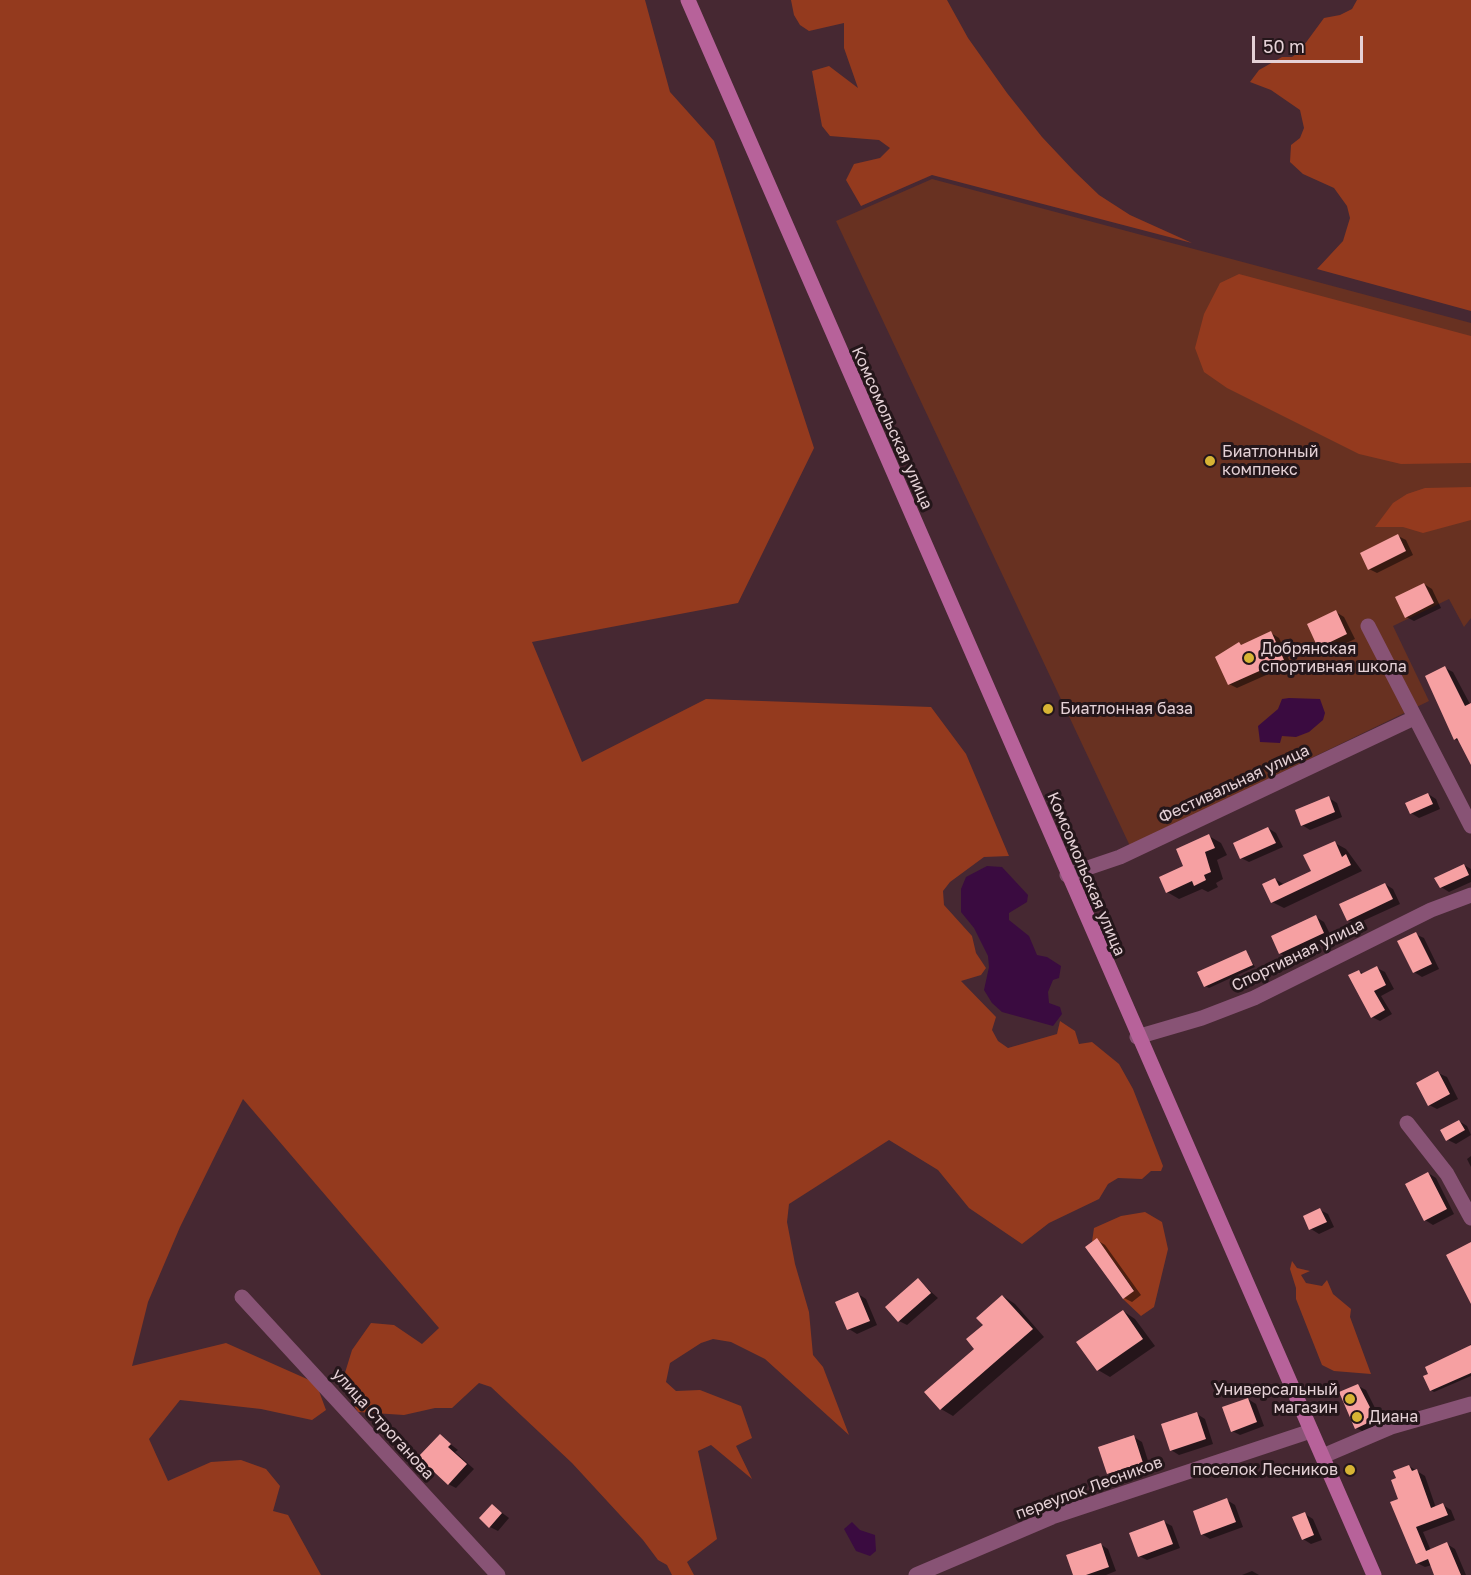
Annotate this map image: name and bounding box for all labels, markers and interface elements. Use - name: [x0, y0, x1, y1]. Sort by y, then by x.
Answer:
- scale bar: [1255, 24, 1366, 62]
- text: 50 m: [1263, 35, 1305, 57]
- street label: Комсомольская улица: [847, 344, 937, 512]
- place label: Биатлонный комплекс: [1222, 442, 1318, 480]
- marker: Биатлонный комплекс: [1203, 454, 1217, 468]
- place label: Добрянская спортивная школа: [1261, 639, 1407, 677]
- marker: Добрянская спортивная школа: [1242, 651, 1256, 665]
- place label: Биатлонная база: [1060, 699, 1193, 719]
- marker: Биатлонная база: [1041, 702, 1055, 716]
- street label: Фестивальная улица: [1156, 741, 1312, 827]
- street label: Комсомольская улица: [1043, 789, 1129, 959]
- street label: Спортивная улица: [1229, 915, 1367, 995]
- street label: улица Строганова: [328, 1365, 438, 1483]
- place label: Универсальный магазин: [1214, 1380, 1338, 1418]
- marker: Универсальный магазин: [1343, 1392, 1357, 1406]
- place label: Диана: [1369, 1407, 1418, 1427]
- marker: Диана: [1350, 1410, 1364, 1424]
- street label: переулок Лесников: [1013, 1452, 1165, 1524]
- place label: поселок Лесников: [1192, 1460, 1338, 1480]
- marker: поселок Лесников: [1343, 1463, 1357, 1477]

